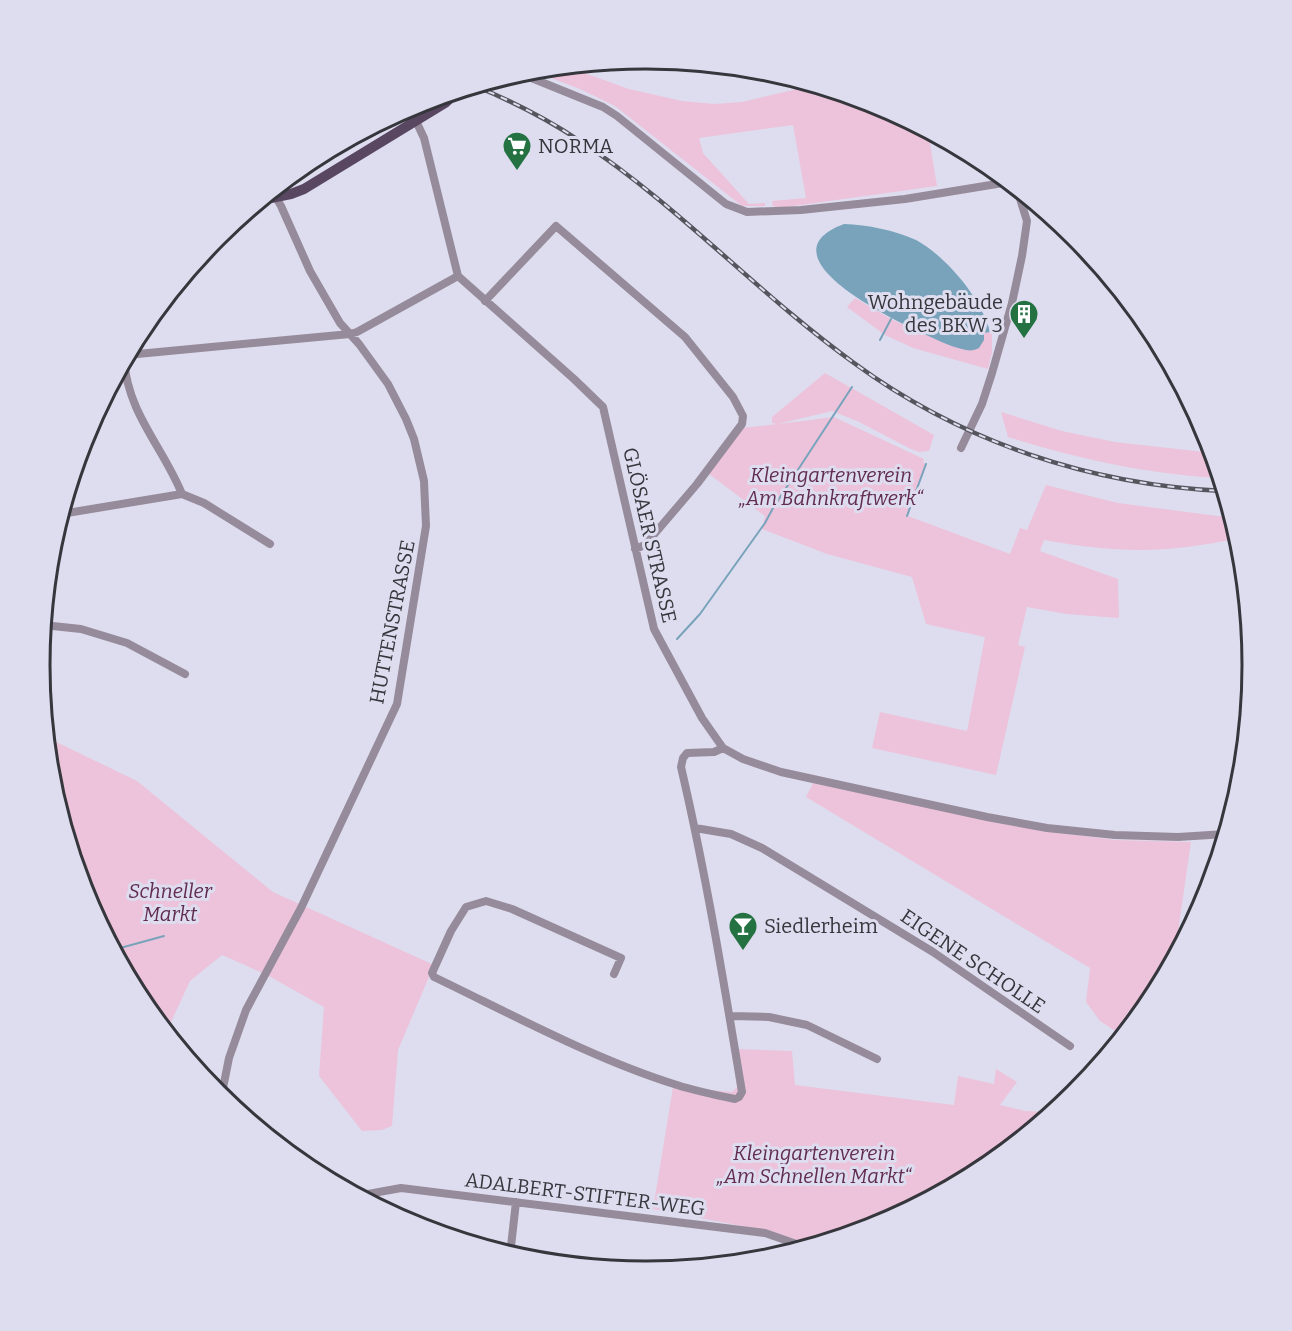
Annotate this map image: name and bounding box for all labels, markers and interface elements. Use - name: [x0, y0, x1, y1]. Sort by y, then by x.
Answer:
- supermarket icon: NORMA: [501, 130, 533, 172]
- place label: NORMA: [538, 134, 614, 158]
- place label: Wohngebäude des BKW 3: [868, 290, 1003, 337]
- building icon: Wohngebäude des BKW 3: [1008, 298, 1040, 340]
- street label: GLÖSAER STRASSE: [618, 445, 682, 625]
- park label: Kleingartenverein „Am Bahnkraftwerk“: [738, 463, 924, 511]
- street label: HUTTENSTRASSE: [364, 538, 420, 706]
- park label: Schneller Markt: [128, 879, 213, 926]
- street label: EIGENE SCHOLLE: [896, 904, 1050, 1018]
- bar icon: Siedlerheim: [727, 910, 759, 952]
- place label: Siedlerheim: [764, 914, 878, 938]
- park label: Kleingartenverein „Am Schnellen Markt“: [716, 1141, 912, 1188]
- street label: ADALBERT-STIFTER-WEG: [464, 1167, 707, 1221]

